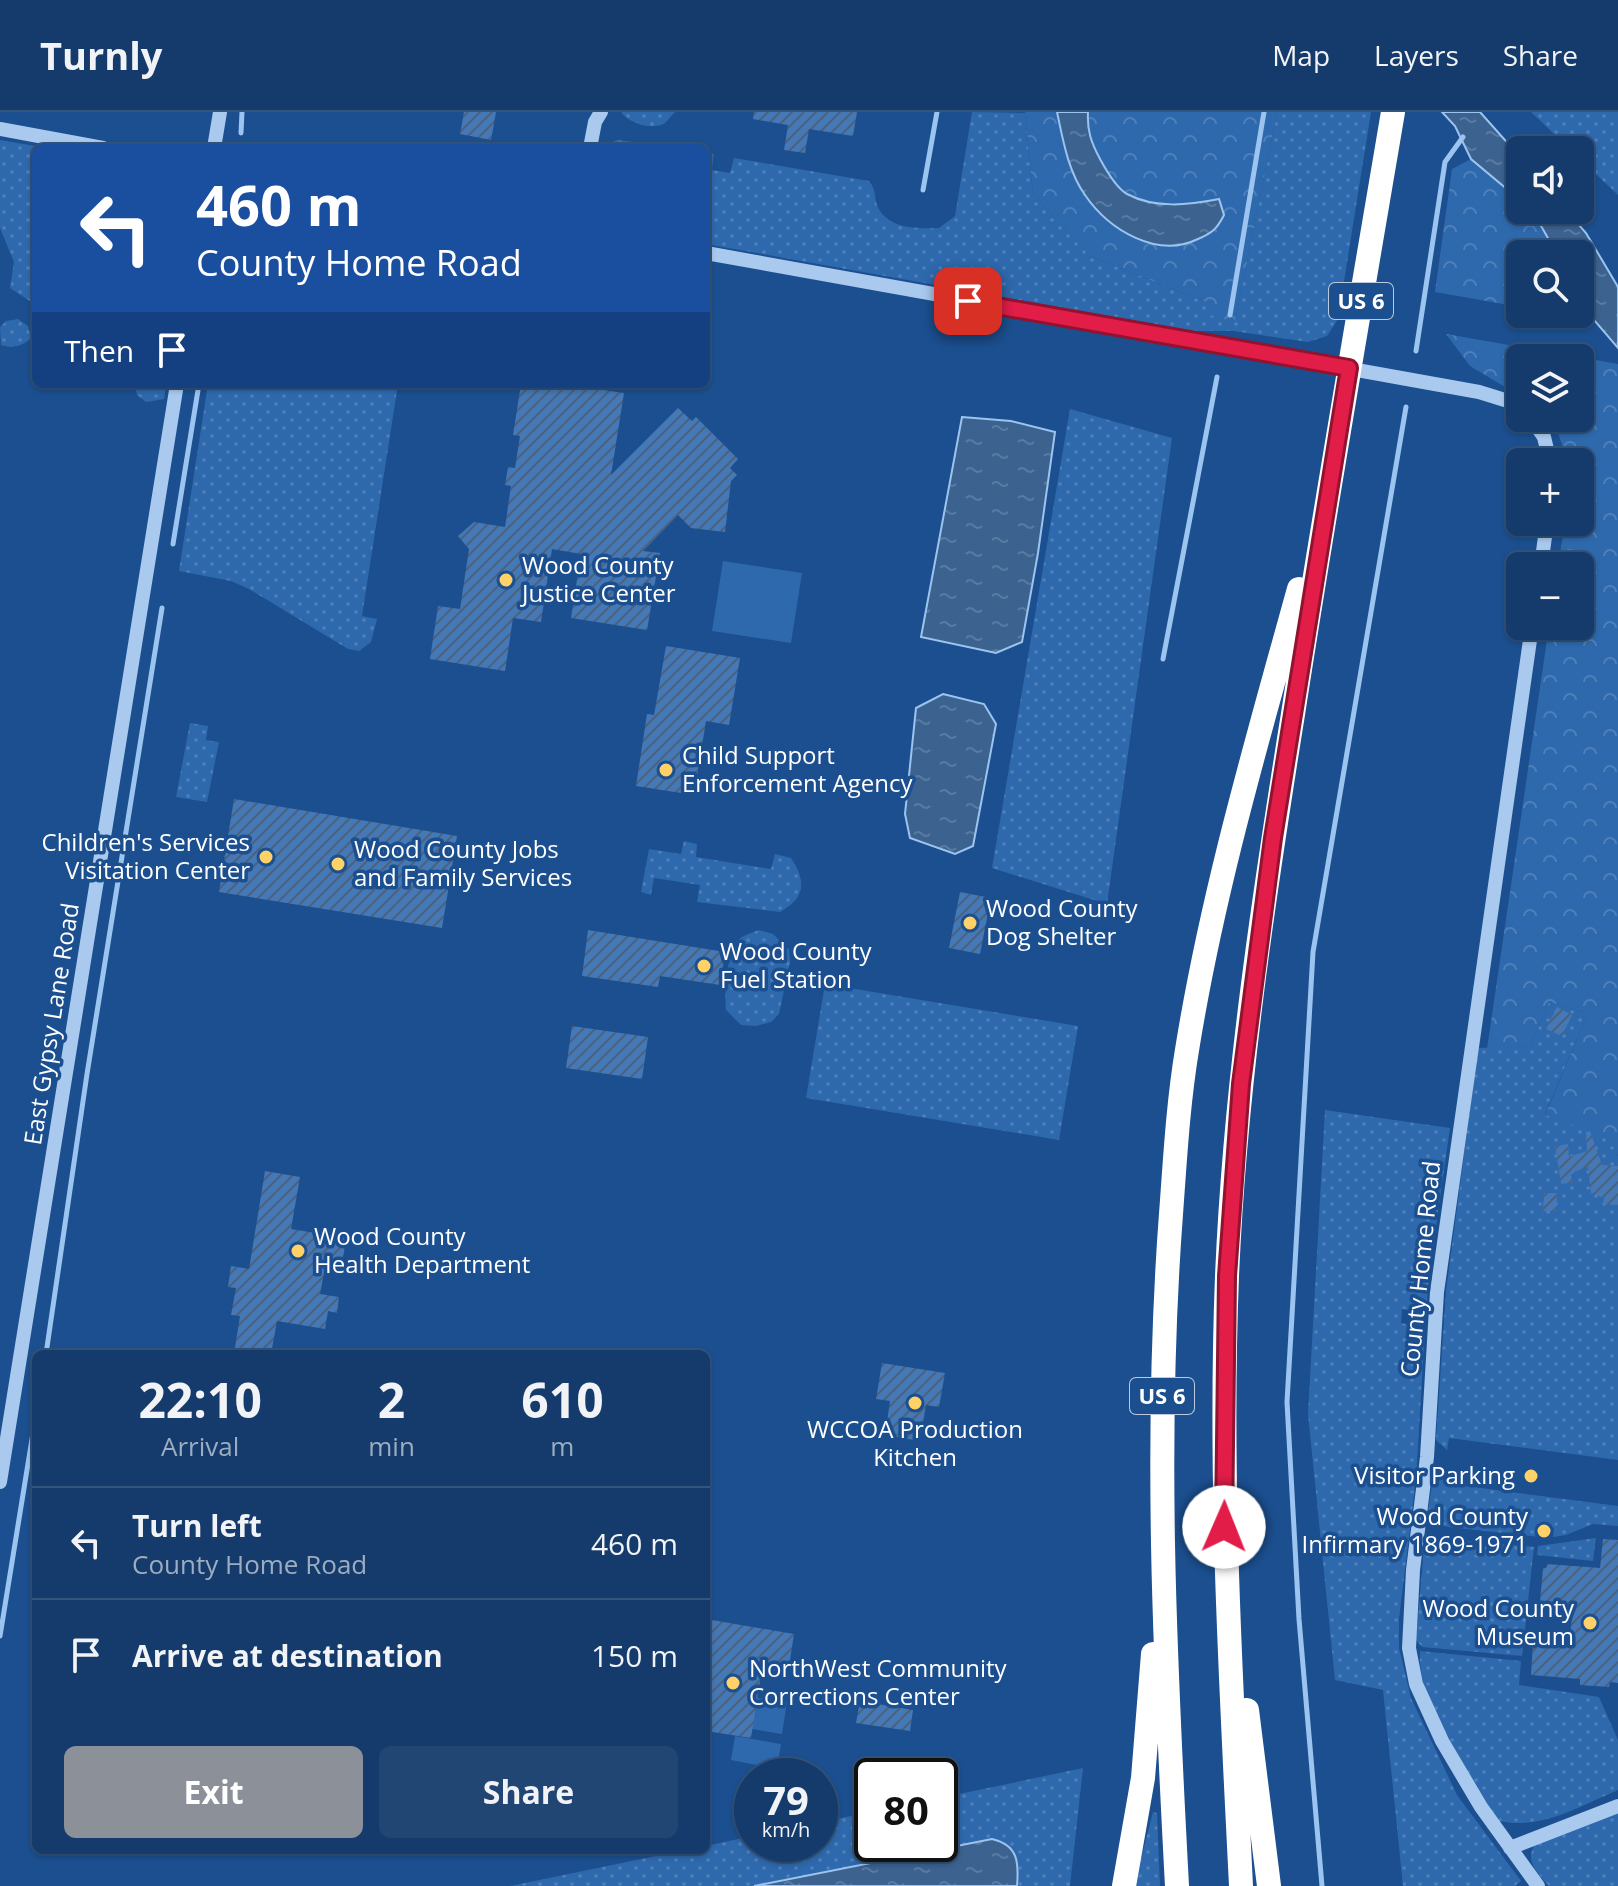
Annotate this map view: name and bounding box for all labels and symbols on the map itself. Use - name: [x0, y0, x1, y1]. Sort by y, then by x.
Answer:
- pin: [934, 267, 1002, 335]
- road number: US 6: [1329, 283, 1393, 319]
- place label: Wood County Justice Center: [520, 548, 676, 609]
- marker: Wood County Justice Center: [497, 571, 515, 589]
- place label: Child Support Enforcement Agency: [682, 738, 913, 799]
- marker: Child Support Enforcement Agency: [657, 761, 675, 779]
- place label: Children's Services Visitation Center: [42, 825, 250, 886]
- place label: Wood County Jobs and Family Services: [354, 832, 572, 893]
- marker: Children's Services Visitation Center: [257, 848, 275, 866]
- marker: Wood County Jobs and Family Services: [329, 855, 347, 873]
- place label: Wood County Dog Shelter: [986, 891, 1139, 952]
- street label: East Gypsy Lane Road: [15, 901, 86, 1147]
- marker: Wood County Dog Shelter: [961, 914, 979, 932]
- place label: Wood County Fuel Station: [720, 934, 873, 995]
- marker: Wood County Fuel Station: [695, 957, 713, 975]
- street label: County Home Road: [1392, 1159, 1447, 1379]
- place label: Wood County Health Department: [314, 1219, 530, 1280]
- marker: Wood County Health Department: [289, 1242, 307, 1260]
- road number: US 6: [1130, 1378, 1194, 1414]
- marker: WCCOA Production Kitchen: [906, 1394, 924, 1412]
- place label: WCCOA Production Kitchen: [807, 1412, 1023, 1473]
- place label: Visitor Parking: [1354, 1458, 1515, 1491]
- marker: Visitor Parking: [1522, 1467, 1540, 1485]
- position arrow: [1182, 1485, 1266, 1569]
- place label: Wood County Infirmary 1869-1971: [1302, 1499, 1529, 1560]
- marker: Wood County Infirmary 1869-1971: [1535, 1522, 1553, 1540]
- place label: Wood County Museum: [1422, 1591, 1575, 1652]
- marker: Wood County Museum: [1581, 1614, 1599, 1632]
- place label: NorthWest Community Corrections Center: [749, 1651, 1007, 1712]
- marker: NorthWest Community Corrections Center: [724, 1674, 742, 1692]
- speed limit sign: 80: [854, 1758, 958, 1862]

